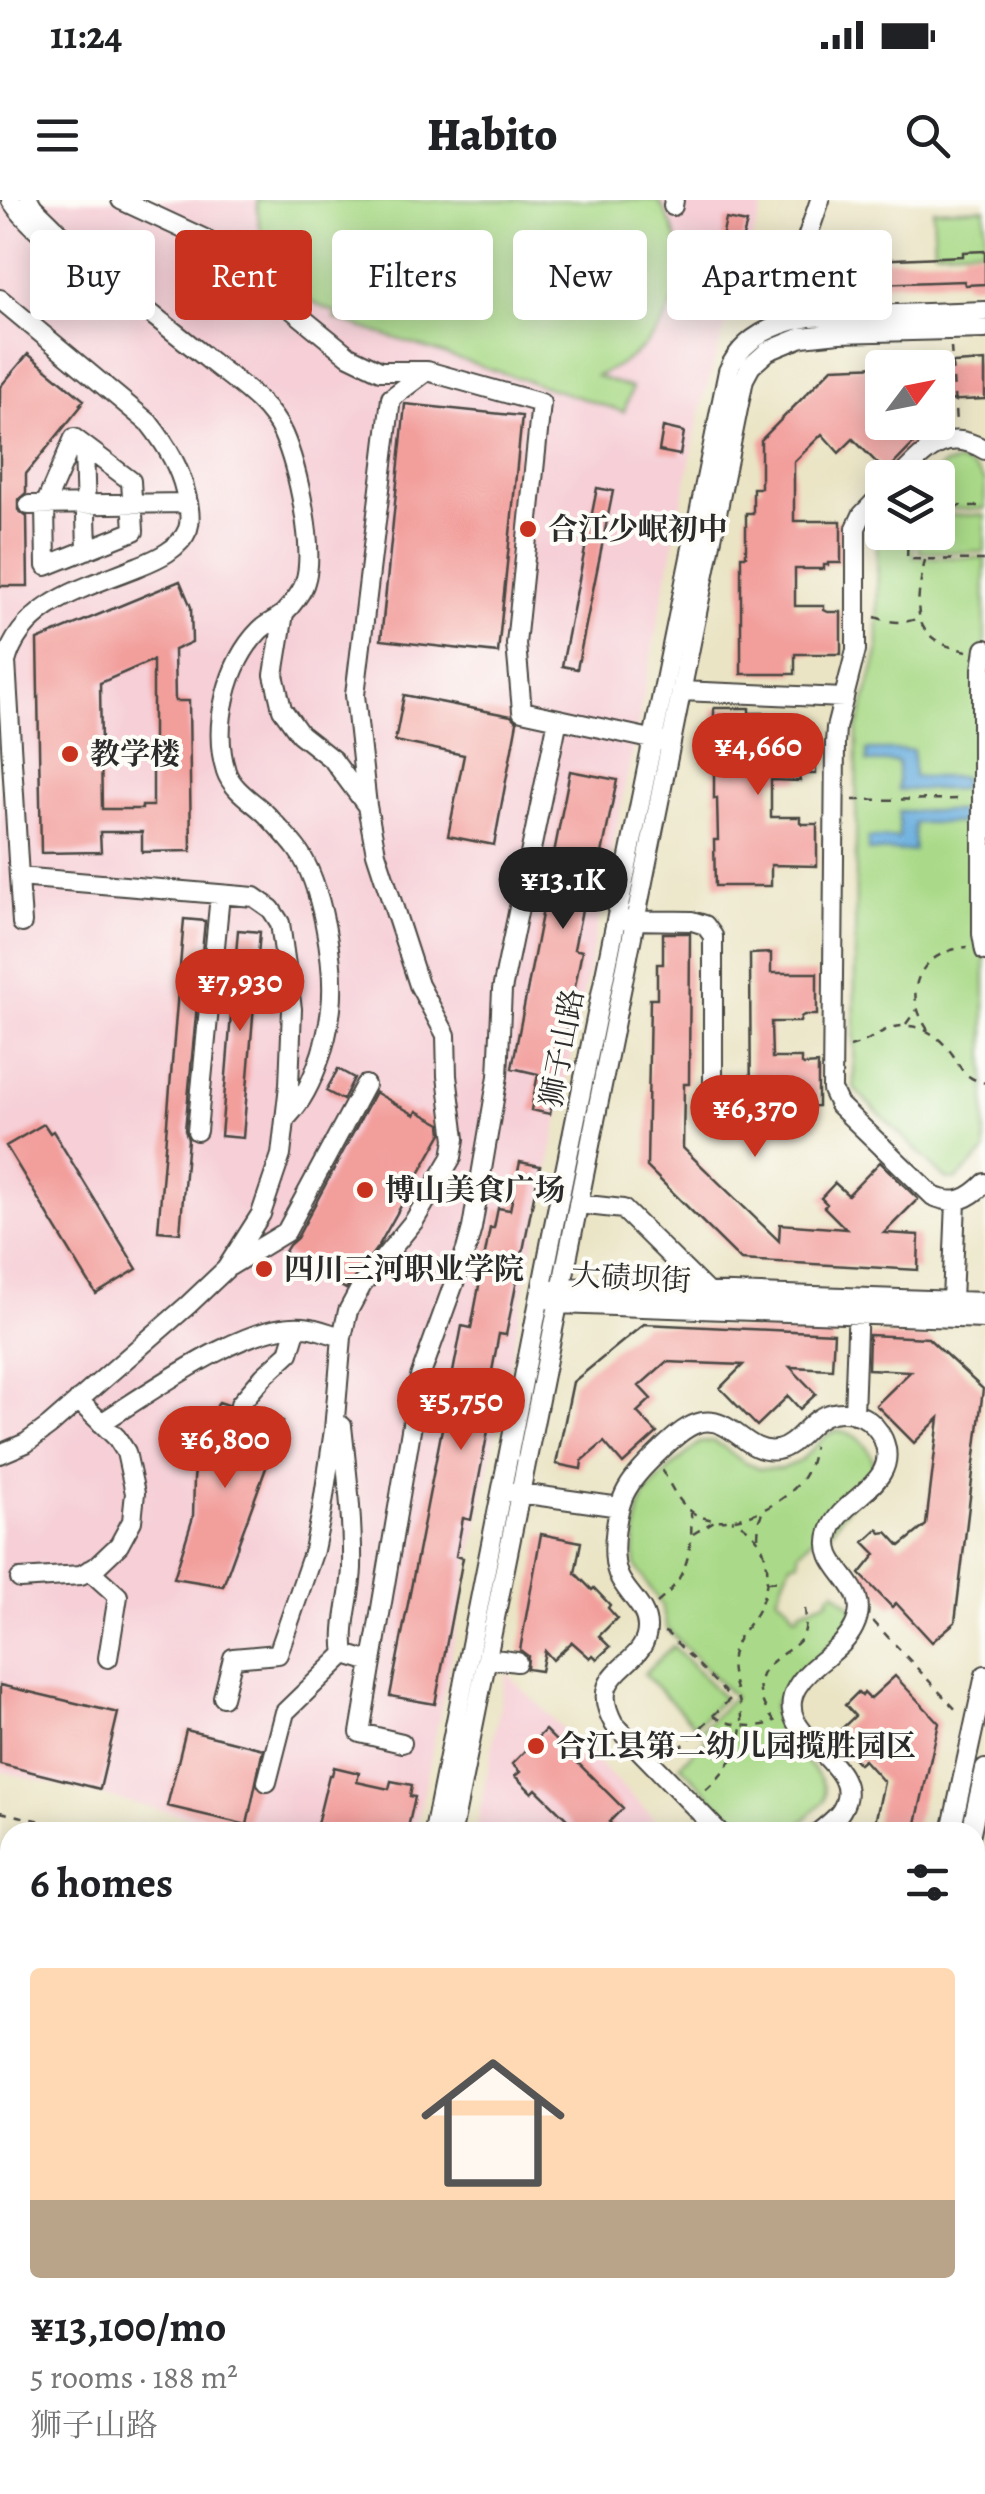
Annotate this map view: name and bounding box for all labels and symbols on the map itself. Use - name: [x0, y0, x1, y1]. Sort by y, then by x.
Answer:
- north arrow: [865, 350, 955, 440]
- place label: 合江少岷初中: [548, 509, 728, 549]
- marker: 合江少岷初中: [517, 518, 539, 540]
- pin: ¥4,660: [677, 713, 839, 798]
- place label: 教学楼: [90, 734, 180, 774]
- marker: 教学楼: [59, 743, 81, 765]
- pin: ¥13.1K: [482, 847, 644, 932]
- pin: ¥7,930: [159, 949, 321, 1034]
- street label: 狮子山路: [531, 985, 593, 1111]
- pin: ¥6,370: [674, 1075, 836, 1160]
- place label: 博山美食广场: [385, 1170, 565, 1210]
- marker: 博山美食广场: [354, 1179, 376, 1201]
- place label: 四川三河职业学院: [284, 1249, 524, 1289]
- street label: 大碛坝街: [570, 1255, 692, 1301]
- marker: 四川三河职业学院: [253, 1258, 275, 1280]
- pin: ¥5,750: [380, 1368, 542, 1453]
- pin: ¥6,800: [144, 1406, 306, 1491]
- place label: 合江县第二幼儿园揽胜园区: [556, 1726, 916, 1766]
- marker: 合江县第二幼儿园揽胜园区: [525, 1735, 547, 1757]

